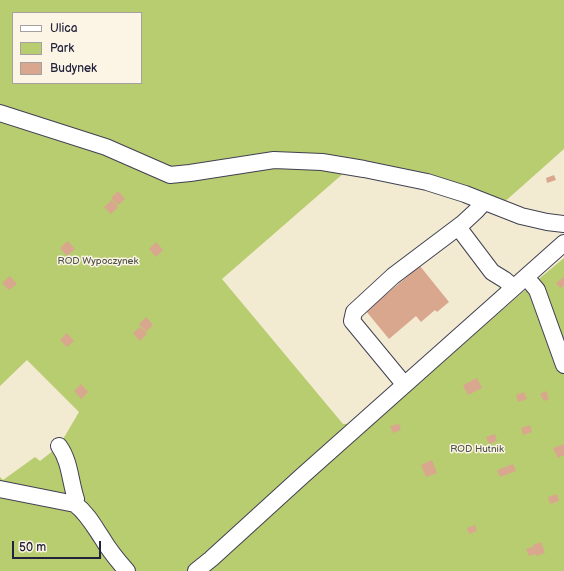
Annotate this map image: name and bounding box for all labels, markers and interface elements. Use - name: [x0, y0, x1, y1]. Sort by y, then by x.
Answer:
- legend: [12, 12, 142, 84]
- text: Ulica: [50, 21, 77, 36]
- text: Park: [50, 41, 74, 56]
- text: Budynek: [50, 61, 97, 76]
- park label: ROD Wypoczynek: [58, 255, 138, 267]
- park label: ROD Hutnik: [450, 443, 504, 455]
- scale bar: [14, 533, 103, 559]
- text: 50 m: [19, 540, 46, 555]

